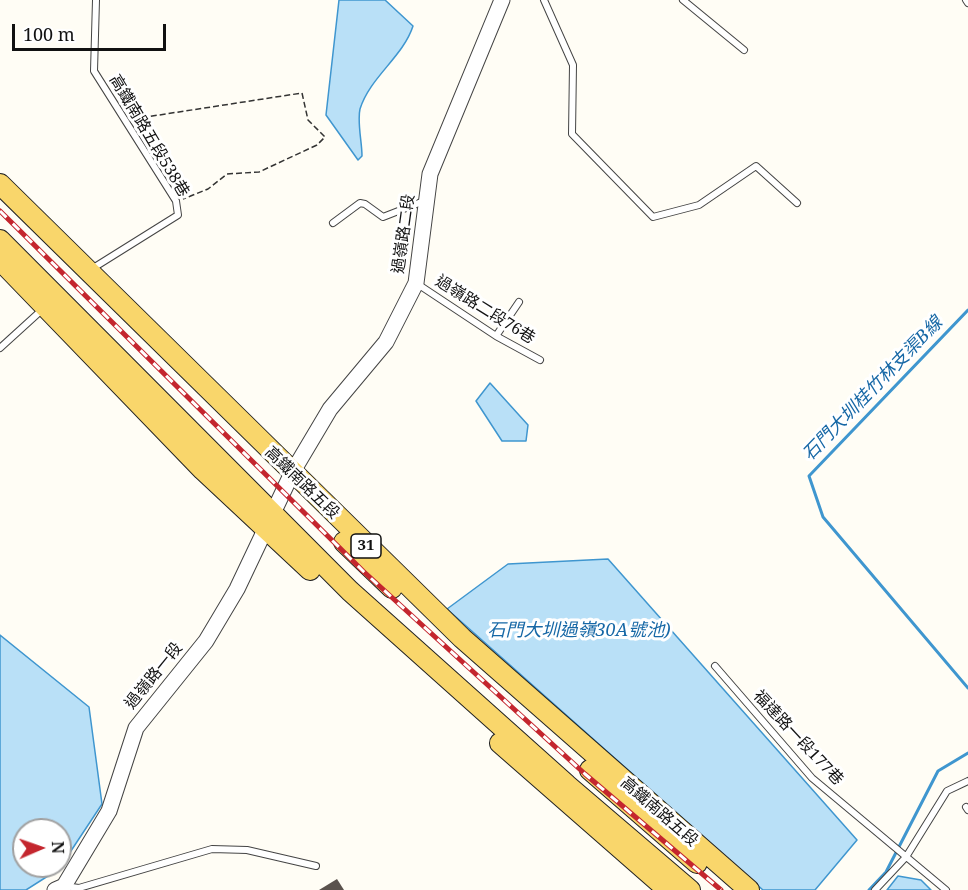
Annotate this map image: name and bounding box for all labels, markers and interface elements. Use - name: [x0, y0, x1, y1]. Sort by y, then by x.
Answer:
- scale bar: [15, 12, 170, 50]
- text: 100 m: [23, 22, 75, 46]
- street label: 高鐵南路五段538巷: [105, 72, 193, 200]
- street label: 過嶺路二段: [389, 193, 419, 275]
- street label: 過嶺路二段76巷: [432, 272, 538, 348]
- water label: 石門大圳桂竹林支渠B線: [799, 313, 947, 465]
- street label: 高鐵南路五段: [261, 443, 343, 523]
- road number: 31: [351, 534, 381, 558]
- water label: 石門大圳過嶺30A號池): [487, 620, 671, 642]
- street label: 過嶺路一段: [121, 639, 187, 713]
- street label: 福達路一段177巷: [749, 687, 847, 789]
- street label: 高鐵南路五段: [616, 773, 702, 851]
- north arrow: [12, 818, 72, 878]
- text: N: [47, 841, 69, 854]

